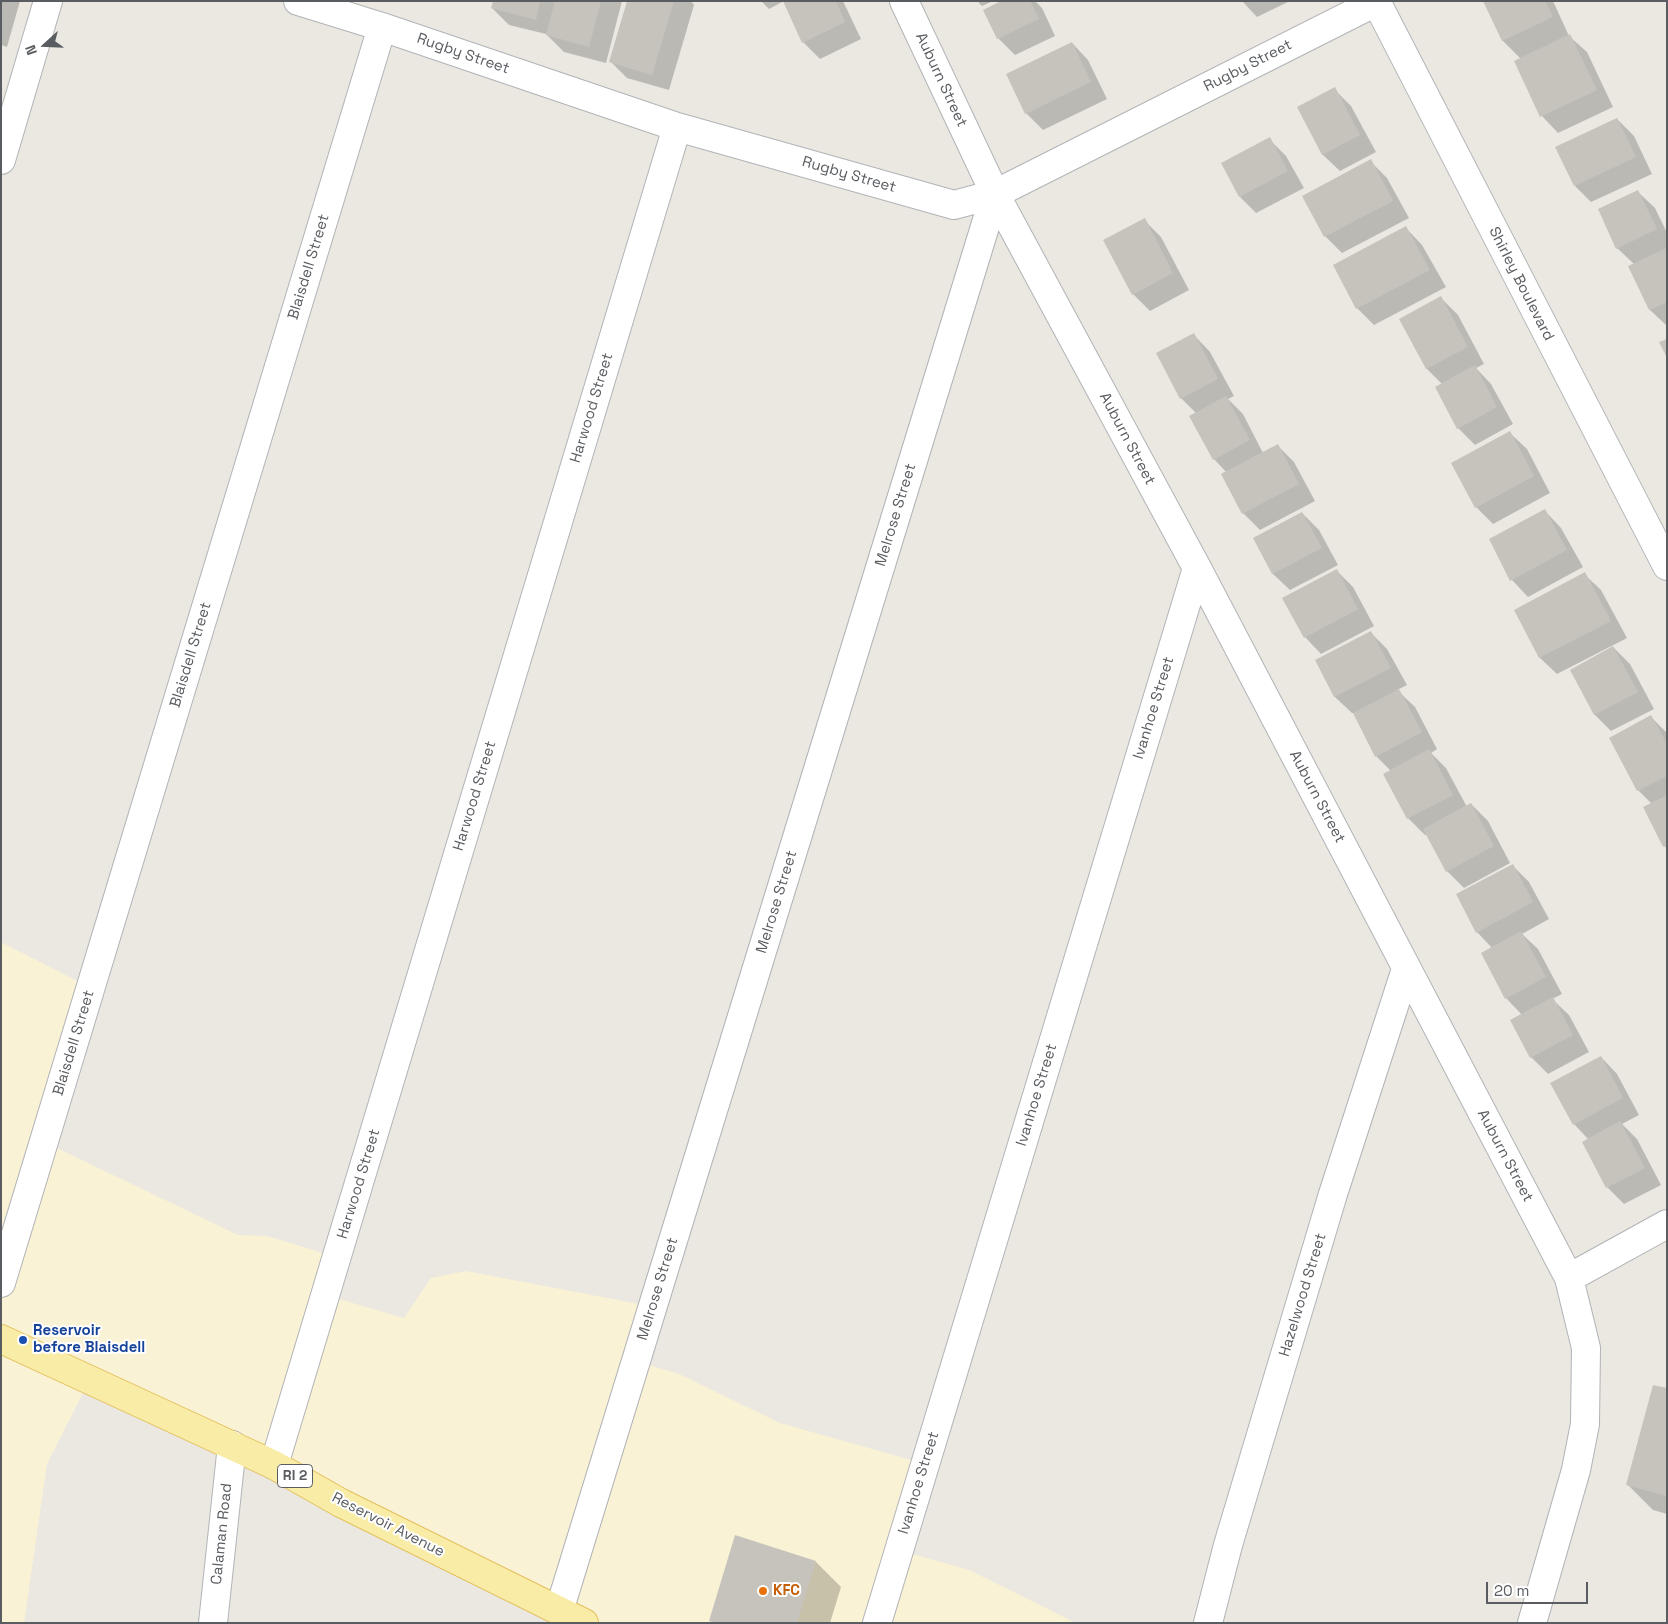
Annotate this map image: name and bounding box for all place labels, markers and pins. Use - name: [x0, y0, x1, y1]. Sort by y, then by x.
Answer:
- place label: Reservoir before Blaisdell: [33, 1322, 145, 1357]
- marker: Reservoir before Blaisdell: [17, 1334, 29, 1346]
- place label: KFC: [773, 1582, 800, 1600]
- marker: KFC: [757, 1585, 769, 1597]

